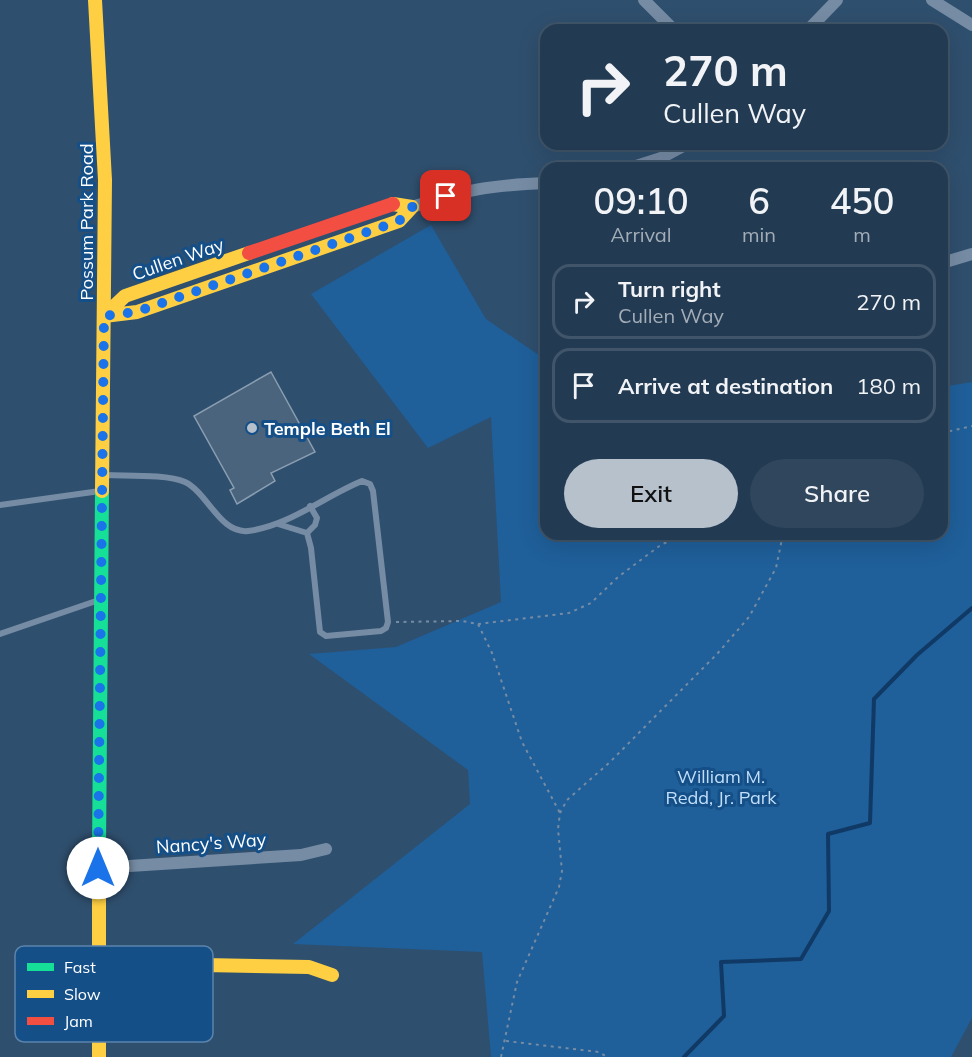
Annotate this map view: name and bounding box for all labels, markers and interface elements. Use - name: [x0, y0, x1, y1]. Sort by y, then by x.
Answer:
- text: 270 m: [663, 44, 788, 97]
- icon: right: [564, 48, 642, 126]
- text: Cullen Way: [663, 96, 806, 130]
- street label: Possum Park Road: [75, 143, 98, 301]
- pin: [420, 170, 471, 221]
- text: 09:10: [594, 178, 688, 223]
- text: 6: [748, 178, 770, 223]
- text: 450: [830, 178, 894, 223]
- icon: arrive: [429, 179, 462, 212]
- text: Arrival: [610, 222, 672, 247]
- text: min: [742, 222, 776, 247]
- text: m: [853, 222, 871, 247]
- street label: Cullen Way: [129, 232, 227, 285]
- text: Turn right: [618, 275, 721, 303]
- icon: right: [567, 285, 600, 318]
- text: 270 m: [856, 288, 921, 316]
- text: Cullen Way: [618, 303, 724, 328]
- icon: arrive: [567, 369, 600, 402]
- text: Arrive at destination: [618, 372, 833, 400]
- text: 180 m: [856, 372, 921, 400]
- place label: Temple Beth El: [264, 417, 391, 440]
- marker: Temple Beth El: [245, 421, 259, 435]
- button: Exit: [564, 459, 738, 528]
- button: Share: [750, 459, 924, 528]
- park label: William M. Redd, Jr. Park: [665, 765, 777, 809]
- street label: Nancy's Way: [155, 828, 267, 858]
- position arrow: [66, 836, 130, 900]
- legend: [15, 946, 213, 1042]
- text: Fast: [64, 957, 96, 977]
- text: Slow: [64, 984, 101, 1004]
- text: Jam: [64, 1011, 93, 1031]

